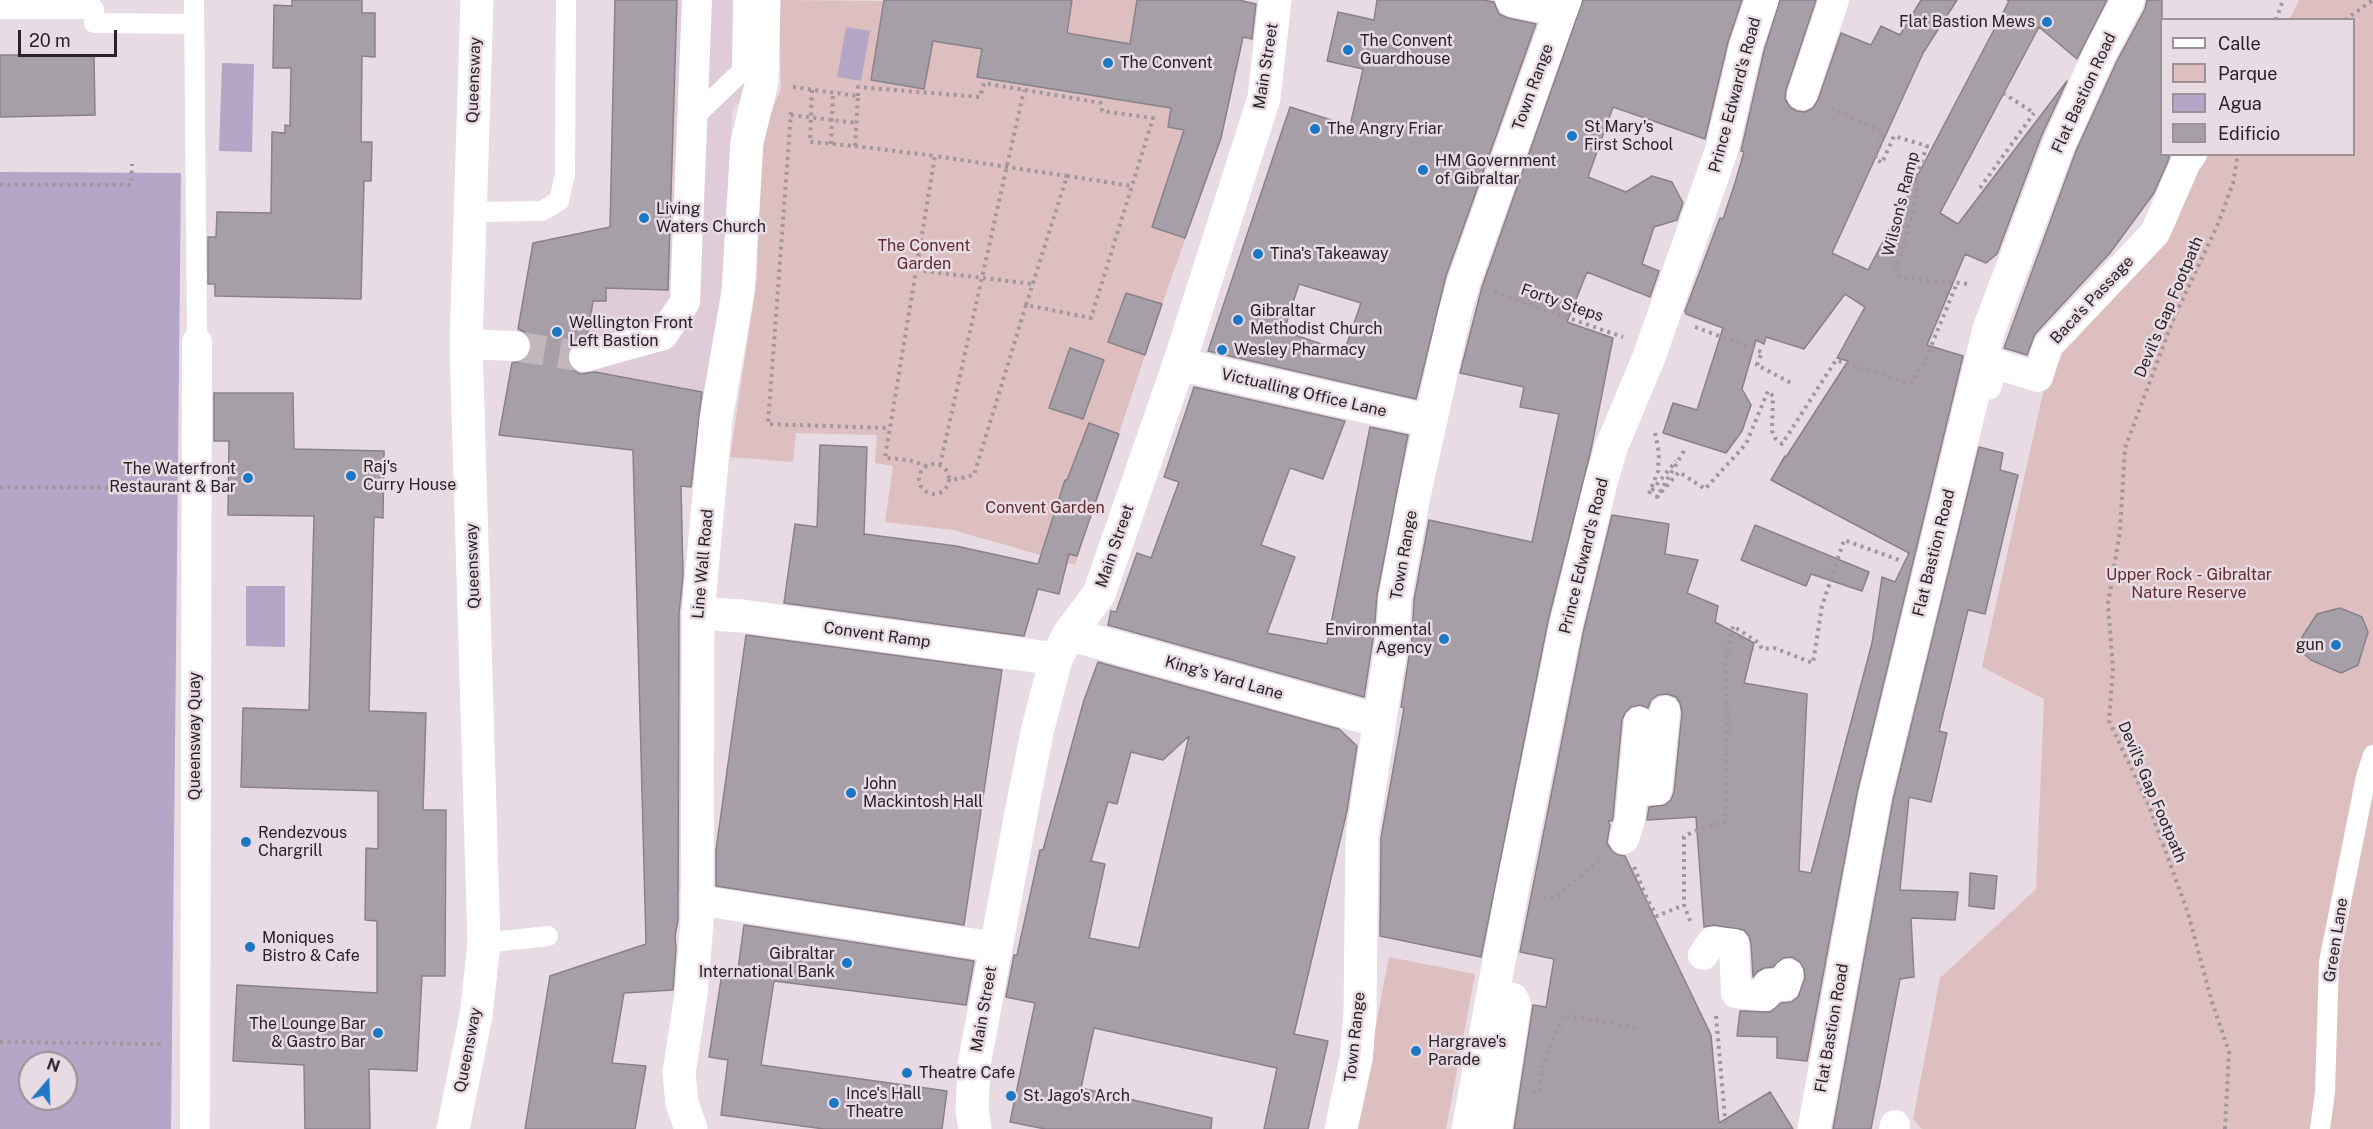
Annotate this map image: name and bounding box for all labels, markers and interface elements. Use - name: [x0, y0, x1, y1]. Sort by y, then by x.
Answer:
- place label: Flat Bastion Mews: [1899, 12, 2035, 32]
- street label: Prince Edward's Road: [1705, 15, 1765, 175]
- marker: Flat Bastion Mews: [2040, 15, 2054, 29]
- scale bar: [21, 18, 120, 56]
- legend: [2160, 18, 2355, 156]
- street label: Main Street: [1250, 22, 1282, 110]
- text: 20 m: [29, 30, 71, 51]
- street label: Flat Bastion Road: [2048, 30, 2120, 156]
- place label: The Convent Guardhouse: [1360, 31, 1453, 69]
- text: Calle: [2218, 33, 2261, 54]
- street label: Queensway: [463, 37, 485, 123]
- street label: Town Range: [1509, 41, 1557, 133]
- marker: The Convent Guardhouse: [1341, 43, 1355, 57]
- place label: The Convent: [1120, 53, 1213, 73]
- marker: The Convent: [1101, 56, 1115, 70]
- text: Parque: [2218, 63, 2278, 84]
- text: Agua: [2218, 93, 2262, 114]
- place label: St Mary's First School: [1584, 117, 1673, 155]
- place label: The Angry Friar: [1327, 119, 1443, 139]
- marker: The Angry Friar: [1308, 122, 1322, 136]
- text: Edificio: [2218, 123, 2280, 144]
- marker: St Mary's First School: [1565, 129, 1579, 143]
- street label: Wilson's Ramp: [1879, 150, 1923, 258]
- place label: HM Government of Gibraltar: [1435, 151, 1556, 189]
- marker: HM Government of Gibraltar: [1416, 163, 1430, 177]
- place label: Living Waters Church: [656, 199, 766, 237]
- marker: Living Waters Church: [637, 211, 651, 225]
- street label: Devil's Gap Footpath: [2131, 233, 2207, 381]
- park label: The Convent Garden: [878, 236, 970, 274]
- place label: Tina's Takeaway: [1270, 244, 1388, 264]
- marker: Tina's Takeaway: [1251, 247, 1265, 261]
- street label: Baca's Passage: [2046, 252, 2138, 348]
- street label: Forty Steps: [1518, 280, 1606, 326]
- place label: Gibraltar Methodist Church: [1250, 301, 1382, 339]
- place label: Wellington Front Left Bastion: [569, 313, 693, 351]
- marker: Gibraltar Methodist Church: [1231, 313, 1245, 327]
- marker: Wellington Front Left Bastion: [550, 325, 564, 339]
- place label: Wesley Pharmacy: [1234, 340, 1366, 360]
- marker: Wesley Pharmacy: [1215, 343, 1229, 357]
- street label: Victualling Office Lane: [1219, 365, 1389, 421]
- place label: Raj's Curry House: [363, 457, 456, 495]
- place label: The Waterfront Restaurant & Bar: [109, 459, 236, 497]
- marker: Raj's Curry House: [344, 469, 358, 483]
- marker: The Waterfront Restaurant & Bar: [241, 471, 255, 485]
- street label: Prince Edward's Road: [1555, 476, 1613, 636]
- street label: Flat Bastion Road: [1909, 487, 1959, 619]
- park label: Convent Garden: [985, 498, 1105, 518]
- street label: Main Street: [1092, 502, 1138, 590]
- street label: Line Wall Road: [689, 508, 717, 620]
- street label: Town Range: [1387, 509, 1421, 601]
- street label: Queensway: [462, 523, 484, 609]
- park label: Upper Rock - Gibraltar Nature Reserve: [2106, 565, 2272, 603]
- street label: Convent Ramp: [822, 618, 932, 652]
- place label: Environmental Agency: [1325, 620, 1432, 658]
- marker: Environmental Agency: [1437, 632, 1451, 646]
- place label: gun: [2296, 635, 2324, 655]
- marker: gun: [2329, 638, 2343, 652]
- street label: King's Yard Lane: [1163, 652, 1285, 704]
- street label: Queensway Quay: [185, 672, 205, 800]
- street label: Devil's Gap Footpath: [2114, 718, 2190, 866]
- place label: John Mackintosh Hall: [863, 774, 983, 812]
- marker: John Mackintosh Hall: [844, 786, 858, 800]
- place label: Rendezvous Chargrill: [258, 823, 347, 861]
- marker: Rendezvous Chargrill: [239, 835, 253, 849]
- street label: Green Lane: [2320, 896, 2352, 984]
- place label: Moniques Bistro & Cafe: [262, 928, 360, 966]
- marker: Moniques Bistro & Cafe: [243, 940, 257, 954]
- place label: Gibraltar International Bank: [699, 944, 835, 982]
- marker: Gibraltar International Bank: [840, 956, 854, 970]
- street label: Flat Bastion Road: [1811, 962, 1853, 1094]
- street label: Main Street: [967, 965, 1001, 1053]
- street label: Town Range: [1341, 991, 1369, 1083]
- street label: Queensway: [450, 1006, 486, 1094]
- place label: The Lounge Bar & Gastro Bar: [249, 1014, 366, 1052]
- marker: The Lounge Bar & Gastro Bar: [371, 1026, 385, 1040]
- place label: Hargrave's Parade: [1428, 1032, 1506, 1070]
- marker: Hargrave's Parade: [1409, 1044, 1423, 1058]
- north arrow: [18, 1051, 78, 1111]
- text: N: [44, 1054, 62, 1076]
- place label: Theatre Cafe: [919, 1063, 1015, 1083]
- marker: Theatre Cafe: [900, 1066, 914, 1080]
- place label: Ince's Hall Theatre: [846, 1084, 922, 1122]
- place label: St. Jago's Arch: [1023, 1086, 1130, 1106]
- marker: St. Jago's Arch: [1004, 1089, 1018, 1103]
- marker: Ince's Hall Theatre: [827, 1096, 841, 1110]

